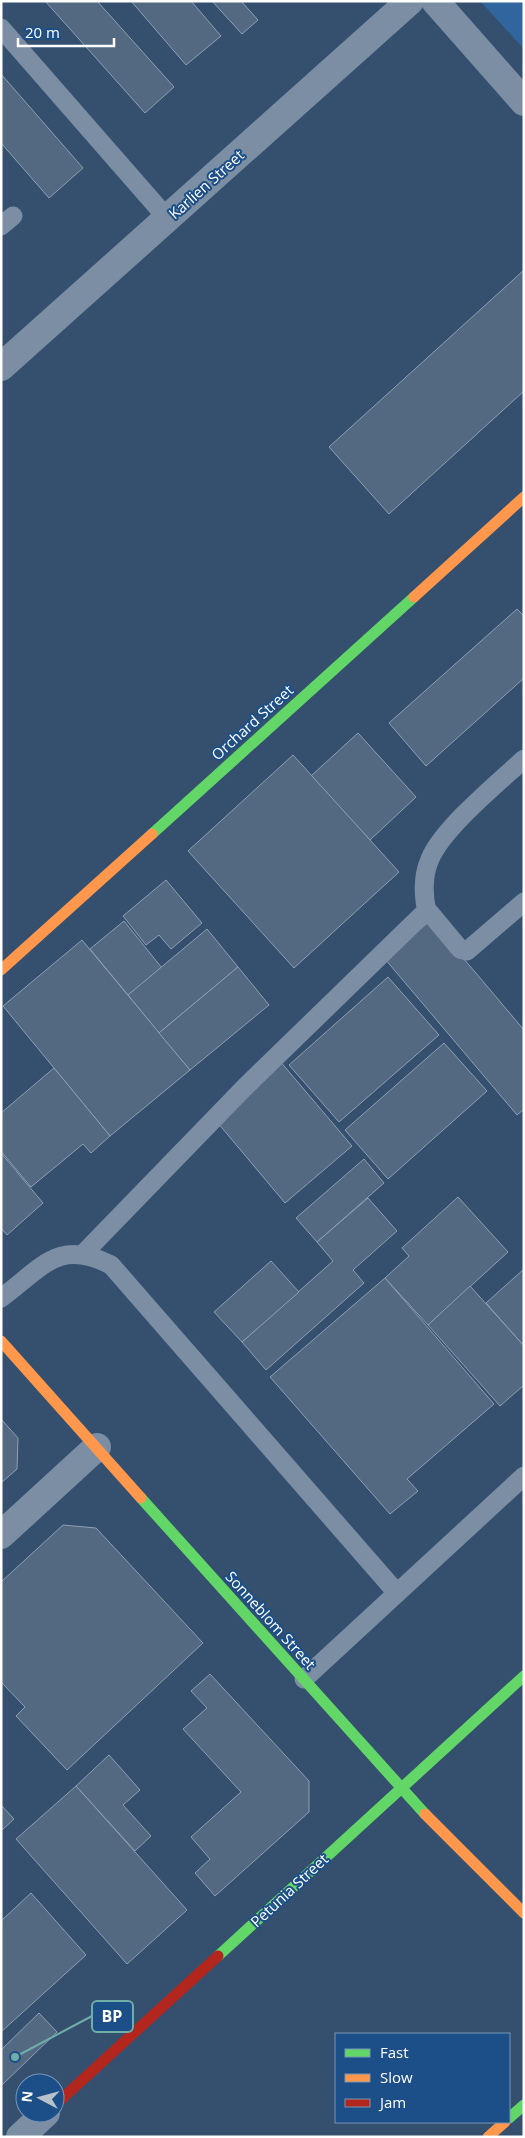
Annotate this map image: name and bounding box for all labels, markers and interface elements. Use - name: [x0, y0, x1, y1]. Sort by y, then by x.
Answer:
- scale bar: [18, 15, 114, 47]
- text: 20 m: [25, 22, 60, 42]
- street label: Karlien Street: [164, 145, 248, 223]
- street label: Orchard Street: [207, 680, 297, 764]
- street label: Sonneblom Street: [221, 1567, 321, 1673]
- street label: Petunia Street: [246, 1849, 332, 1931]
- callout: BP: [92, 2001, 133, 2032]
- text: BP: [102, 2005, 122, 2027]
- legend: [335, 2033, 510, 2123]
- text: Fast: [380, 2042, 409, 2062]
- text: Slow: [380, 2067, 413, 2087]
- north arrow: [15, 2073, 65, 2123]
- text: N: [17, 2090, 37, 2103]
- text: Jam: [378, 2092, 406, 2112]

